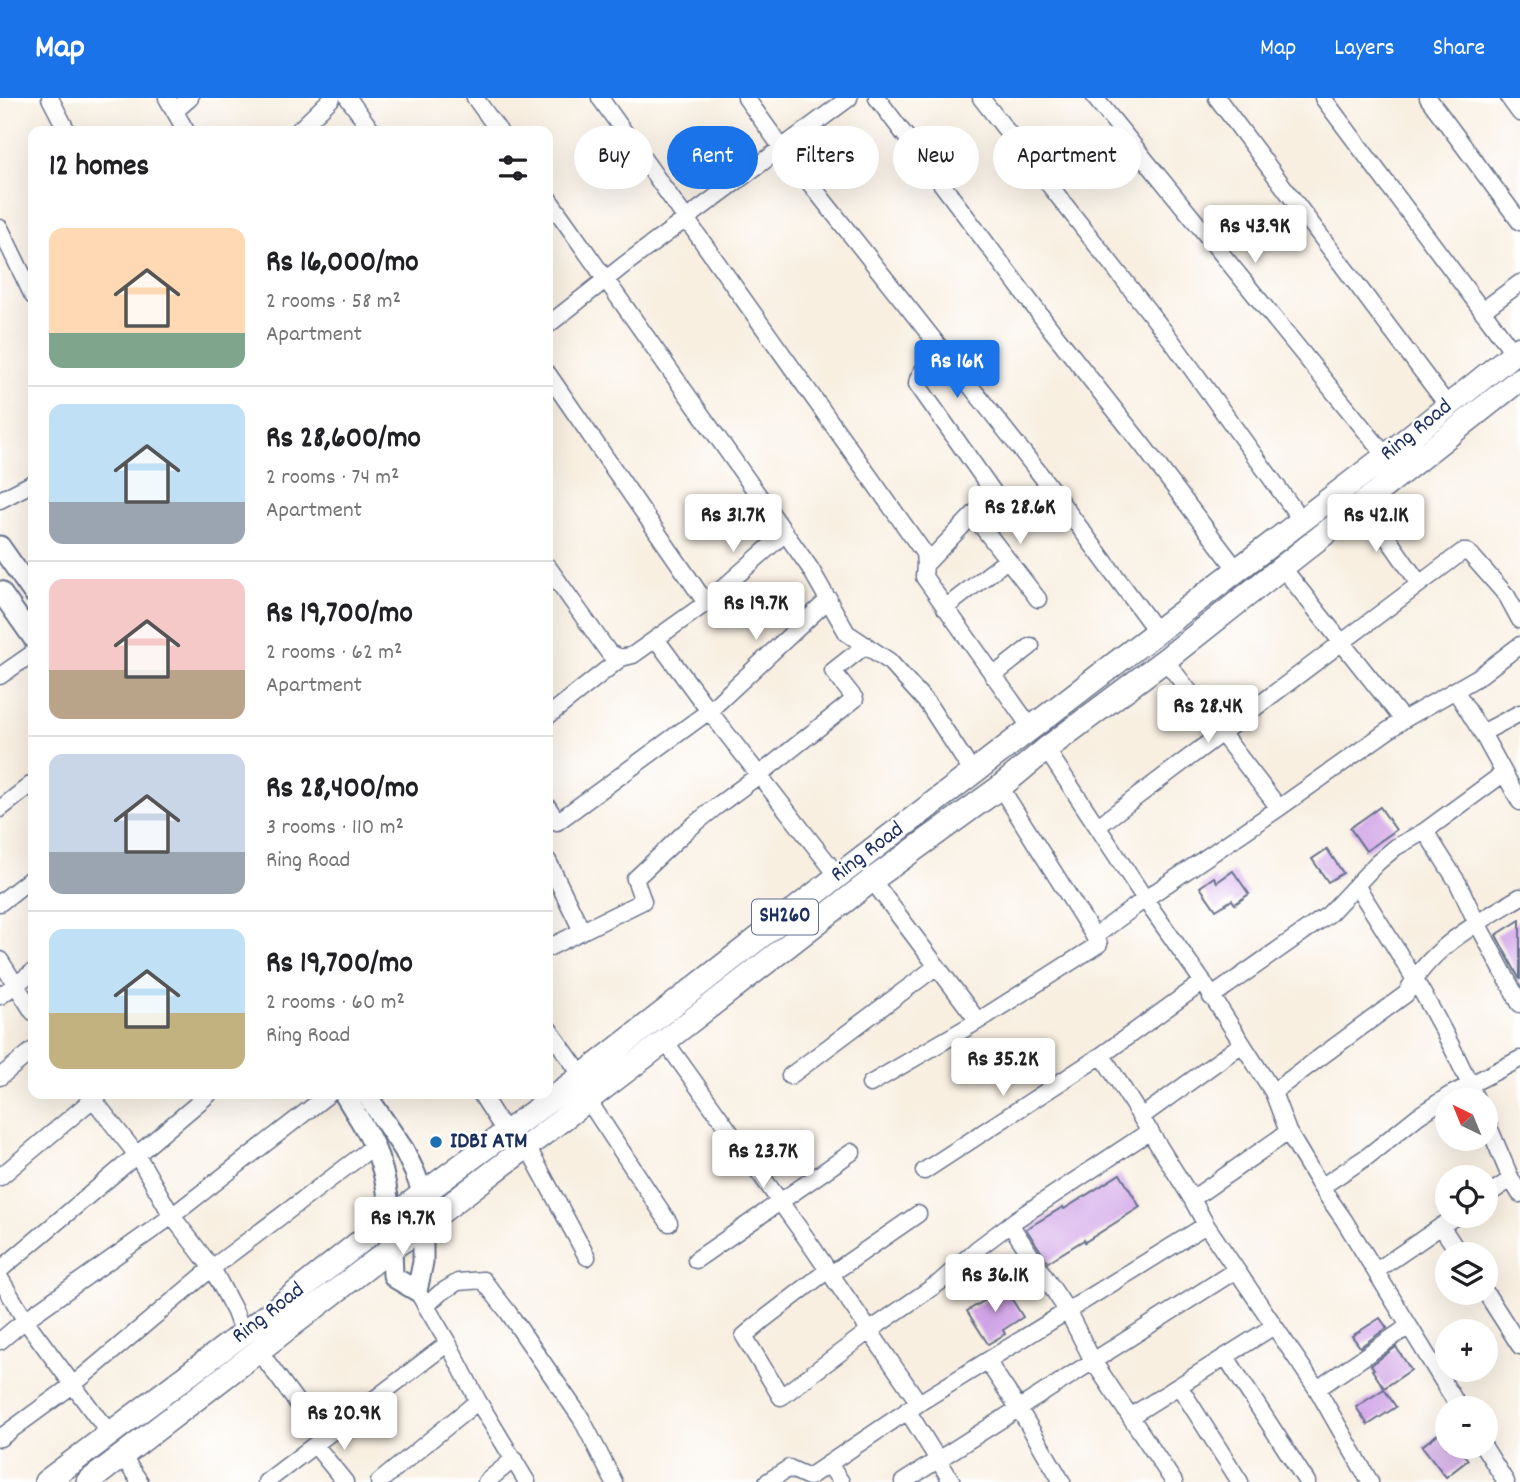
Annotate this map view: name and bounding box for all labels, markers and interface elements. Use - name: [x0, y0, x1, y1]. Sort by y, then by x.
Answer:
- text: Map: [35, 26, 85, 73]
- text: Map: [1260, 32, 1296, 66]
- text: Layers: [1334, 32, 1395, 66]
- text: Share: [1433, 32, 1485, 66]
- chip: Buy: [574, 126, 653, 189]
- chip: Rent: [667, 126, 758, 189]
- chip: Filters: [772, 126, 879, 189]
- chip: New: [893, 126, 979, 189]
- chip: Apartment: [993, 126, 1141, 189]
- text: 12 homes: [49, 147, 149, 190]
- icon: filters: [494, 149, 532, 187]
- pin: Rs 43.9K: [1183, 206, 1327, 265]
- text: Rs 43.9K: [1220, 211, 1290, 244]
- text: Rs 16,000/mo: [266, 243, 419, 286]
- icon: home: [105, 256, 189, 340]
- text: 2 rooms · 58 m²: [266, 286, 401, 319]
- text: Apartment: [266, 319, 362, 352]
- pin: Rs 16K: [900, 341, 1014, 400]
- text: Rs 16K: [930, 346, 984, 379]
- street label: Ring Road: [1374, 392, 1460, 470]
- text: Rs 28,600/mo: [266, 419, 421, 462]
- icon: home: [105, 432, 189, 516]
- text: 2 rooms · 74 m²: [266, 462, 399, 495]
- pin: Rs 28.6K: [948, 486, 1092, 546]
- text: Rs 28.6K: [984, 492, 1056, 525]
- pin: Rs 31.7K: [661, 494, 805, 554]
- pin: Rs 42.1K: [1304, 494, 1448, 554]
- text: Apartment: [266, 495, 362, 528]
- text: Rs 31.7K: [701, 500, 765, 533]
- text: Rs 42.1K: [1343, 500, 1409, 533]
- pin: Rs 19.7K: [684, 582, 828, 642]
- text: Rs 19.7K: [724, 588, 788, 621]
- text: Rs 19,700/mo: [266, 594, 413, 637]
- icon: home: [105, 607, 189, 691]
- text: 2 rooms · 62 m²: [266, 637, 402, 670]
- text: Apartment: [266, 670, 362, 703]
- pin: Rs 28.4K: [1136, 686, 1280, 745]
- text: Rs 28.4K: [1173, 691, 1243, 724]
- text: Rs 28,400/mo: [266, 769, 419, 812]
- icon: home: [105, 782, 189, 866]
- text: 3 rooms · 110 m²: [266, 812, 404, 845]
- street label: Ring Road: [824, 814, 912, 892]
- text: Ring Road: [266, 845, 350, 878]
- road number: SH260: [752, 900, 818, 934]
- text: Rs 19,700/mo: [266, 944, 413, 987]
- icon: home: [105, 957, 189, 1041]
- text: 2 rooms · 60 m²: [266, 987, 405, 1020]
- text: Ring Road: [266, 1020, 350, 1053]
- pin: Rs 35.2K: [931, 1038, 1075, 1098]
- text: Rs 35.2K: [967, 1044, 1039, 1077]
- north arrow: [1435, 1088, 1498, 1152]
- map controls: [1435, 1088, 1498, 1459]
- place label: IDBI ATM: [450, 1126, 528, 1159]
- pin: Rs 23.7K: [691, 1130, 835, 1190]
- marker: IDBI ATM: [428, 1134, 444, 1150]
- text: Rs 23.7K: [728, 1136, 798, 1169]
- button: locate: [1435, 1165, 1498, 1228]
- pin: Rs 19.7K: [331, 1198, 475, 1257]
- text: Rs 19.7K: [371, 1203, 435, 1236]
- button: layers: [1435, 1242, 1498, 1305]
- pin: Rs 36.1K: [923, 1254, 1067, 1314]
- text: Rs 36.1K: [961, 1260, 1029, 1293]
- street label: Ring Road: [226, 1275, 312, 1353]
- button: +: [1435, 1319, 1498, 1382]
- pin: Rs 20.9K: [272, 1392, 416, 1452]
- button: −: [1435, 1396, 1498, 1459]
- text: Rs 20.9K: [307, 1398, 381, 1431]

